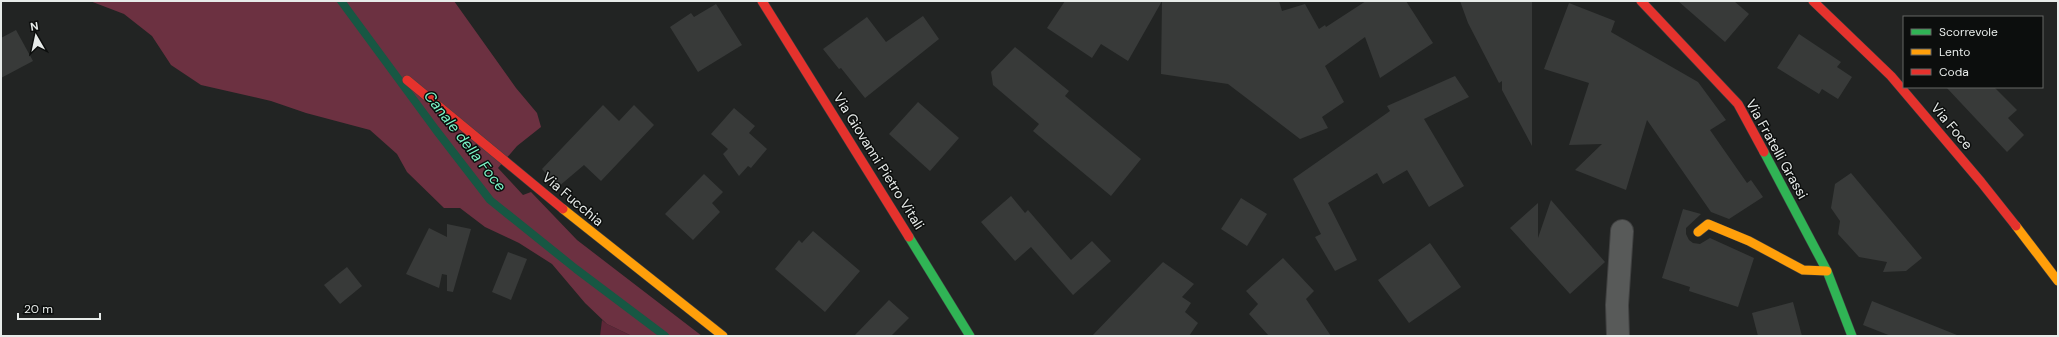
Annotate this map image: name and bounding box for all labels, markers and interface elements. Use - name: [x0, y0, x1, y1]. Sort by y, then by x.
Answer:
- north arrow: [16, 16, 56, 56]
- legend: [1903, 16, 2043, 88]
- text: N: [29, 19, 39, 34]
- text: Scorrevole: [1939, 24, 1998, 40]
- text: Lento: [1939, 44, 1970, 60]
- text: Coda: [1939, 64, 1969, 80]
- water label: Canale della Foce: [419, 86, 511, 196]
- street label: Via Giovanni Pietro Vitali: [830, 89, 928, 233]
- street label: Via Fratelli Grassi: [1742, 96, 1812, 202]
- street label: Via Foce: [1927, 99, 1977, 153]
- street label: Via Fucchia: [539, 168, 607, 230]
- scale bar: [18, 295, 100, 321]
- text: 20 m: [24, 301, 53, 317]

